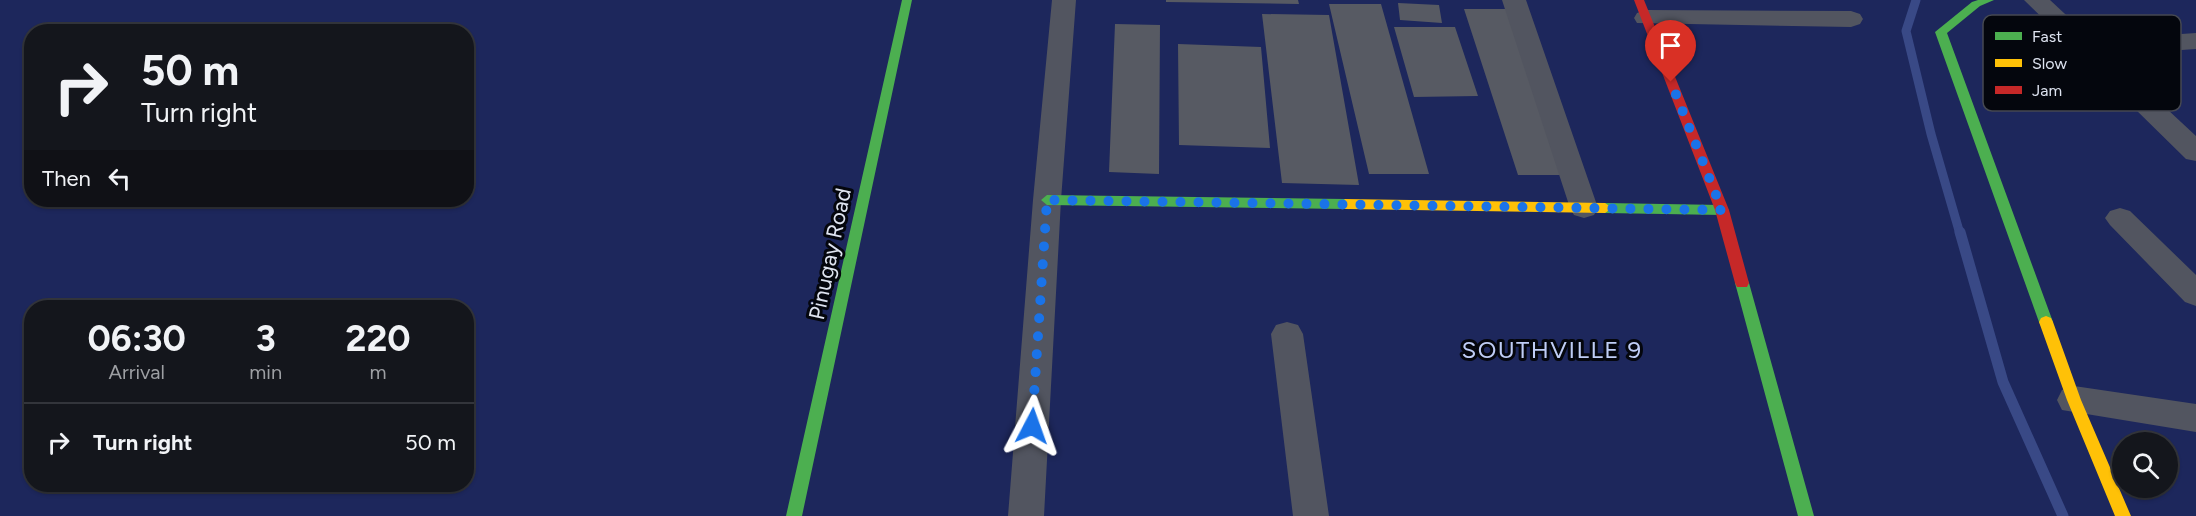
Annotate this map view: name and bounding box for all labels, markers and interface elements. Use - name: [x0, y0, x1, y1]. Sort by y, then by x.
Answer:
- legend: [1983, 15, 2181, 111]
- pin: [1645, 20, 1696, 82]
- text: Fast: [2032, 27, 2062, 46]
- icon: arrive: [1654, 29, 1687, 62]
- text: 50 m: [141, 45, 239, 96]
- icon: right: [42, 48, 120, 126]
- text: Slow: [2032, 54, 2067, 73]
- text: Jam: [2032, 81, 2062, 100]
- text: Turn right: [141, 96, 257, 129]
- icon: left: [103, 162, 136, 195]
- text: Then: [42, 165, 91, 192]
- street label: Pinugay Road: [803, 186, 857, 322]
- text: 06:30: [87, 317, 186, 360]
- text: 3: [256, 317, 276, 360]
- text: 220: [346, 317, 411, 360]
- district label: SOUTHVILLE 9: [1461, 335, 1643, 364]
- text: Arrival: [108, 360, 165, 384]
- text: min: [249, 360, 282, 384]
- text: m: [370, 360, 387, 384]
- position arrow: [1000, 394, 1064, 458]
- icon: right: [42, 426, 75, 459]
- text: Turn right: [93, 429, 192, 456]
- text: 50 m: [405, 429, 456, 456]
- map controls: [2112, 432, 2178, 498]
- button: search: [2112, 432, 2178, 498]

